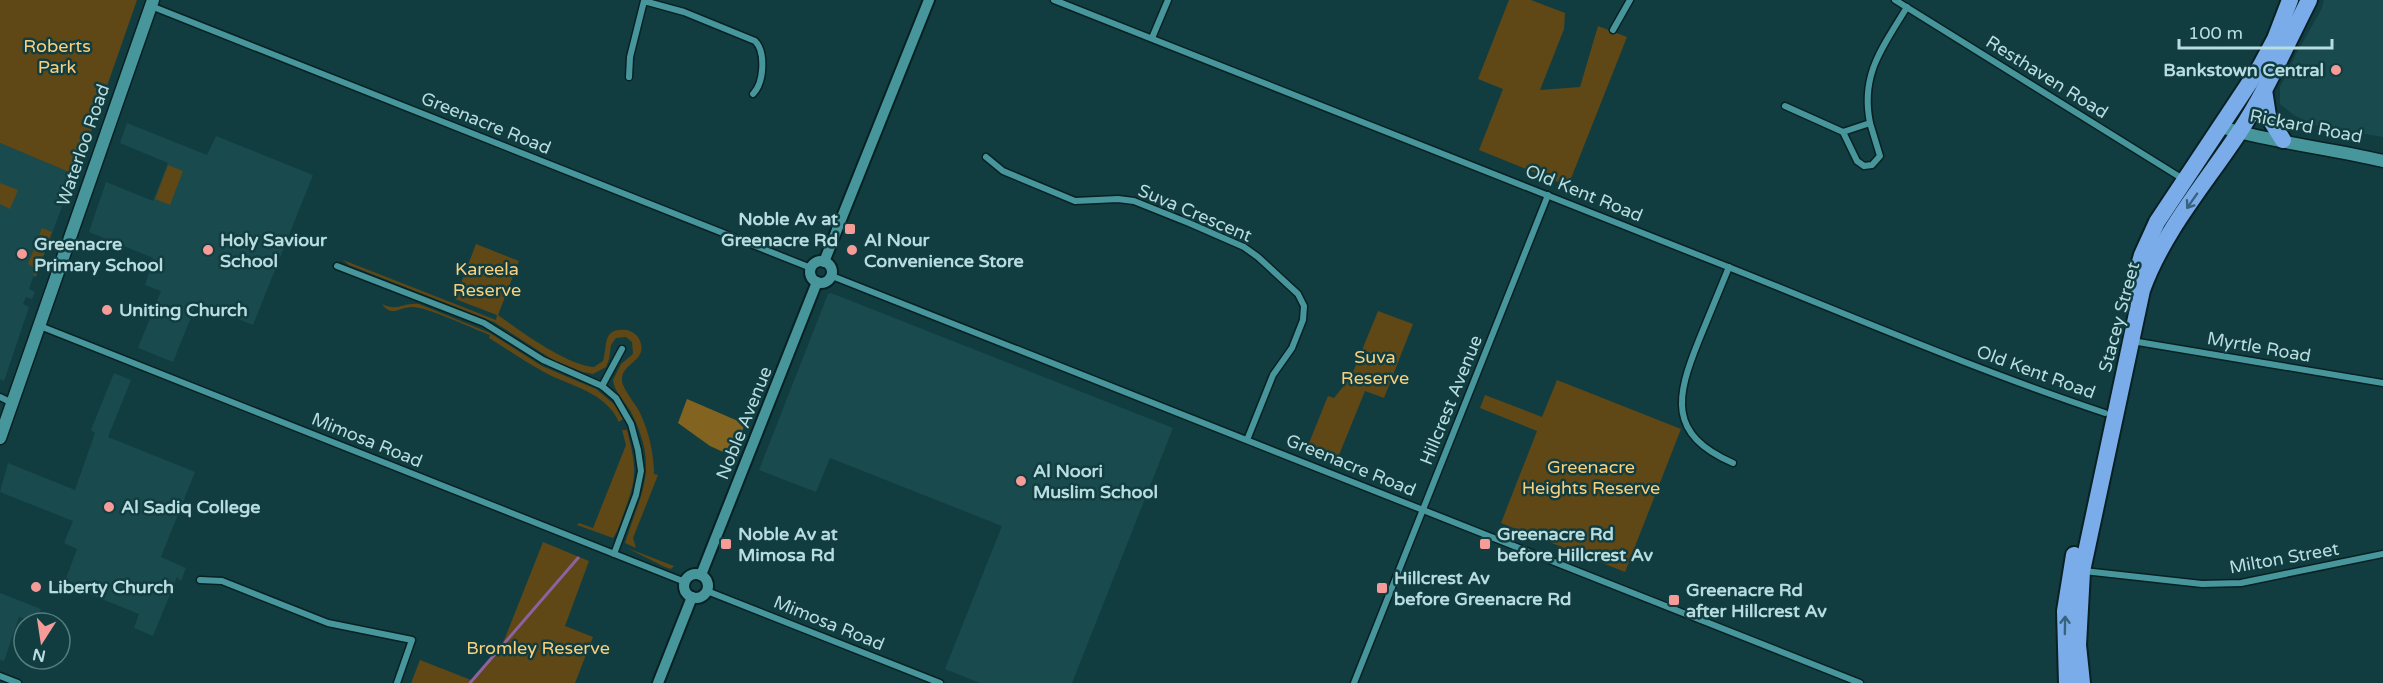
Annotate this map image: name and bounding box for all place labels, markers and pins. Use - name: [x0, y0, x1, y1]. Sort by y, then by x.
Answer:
- place label: Bankstown Central: [2163, 59, 2324, 81]
- marker: Bankstown Central: [2329, 63, 2343, 77]
- place label: Noble Av at Greenacre Rd: [721, 208, 838, 251]
- marker: Noble Av at Greenacre Rd: [843, 222, 857, 236]
- place label: Holy Saviour School: [220, 229, 328, 272]
- place label: Al Nour Convenience Store: [864, 229, 1024, 272]
- place label: Greenacre Primary School: [34, 233, 163, 276]
- marker: Holy Saviour School: [201, 243, 215, 257]
- marker: Al Nour Convenience Store: [845, 243, 859, 257]
- marker: Greenacre Primary School: [15, 247, 29, 261]
- place label: Uniting Church: [119, 299, 248, 321]
- marker: Uniting Church: [100, 303, 114, 317]
- place label: Al Noori Muslim School: [1033, 460, 1158, 503]
- marker: Al Noori Muslim School: [1014, 474, 1028, 488]
- place label: Al Sadiq College: [121, 496, 260, 518]
- marker: Al Sadiq College: [102, 500, 116, 514]
- place label: Noble Av at Mimosa Rd: [738, 523, 838, 566]
- place label: Greenacre Rd before Hillcrest Av: [1497, 523, 1654, 566]
- marker: Noble Av at Mimosa Rd: [719, 537, 733, 551]
- marker: Greenacre Rd before Hillcrest Av: [1478, 537, 1492, 551]
- place label: Hillcrest Av before Greenacre Rd: [1394, 567, 1571, 610]
- place label: Liberty Church: [48, 576, 174, 598]
- place label: Greenacre Rd after Hillcrest Av: [1686, 579, 1827, 622]
- marker: Liberty Church: [29, 580, 43, 594]
- marker: Hillcrest Av before Greenacre Rd: [1375, 581, 1389, 595]
- marker: Greenacre Rd after Hillcrest Av: [1667, 593, 1681, 607]

